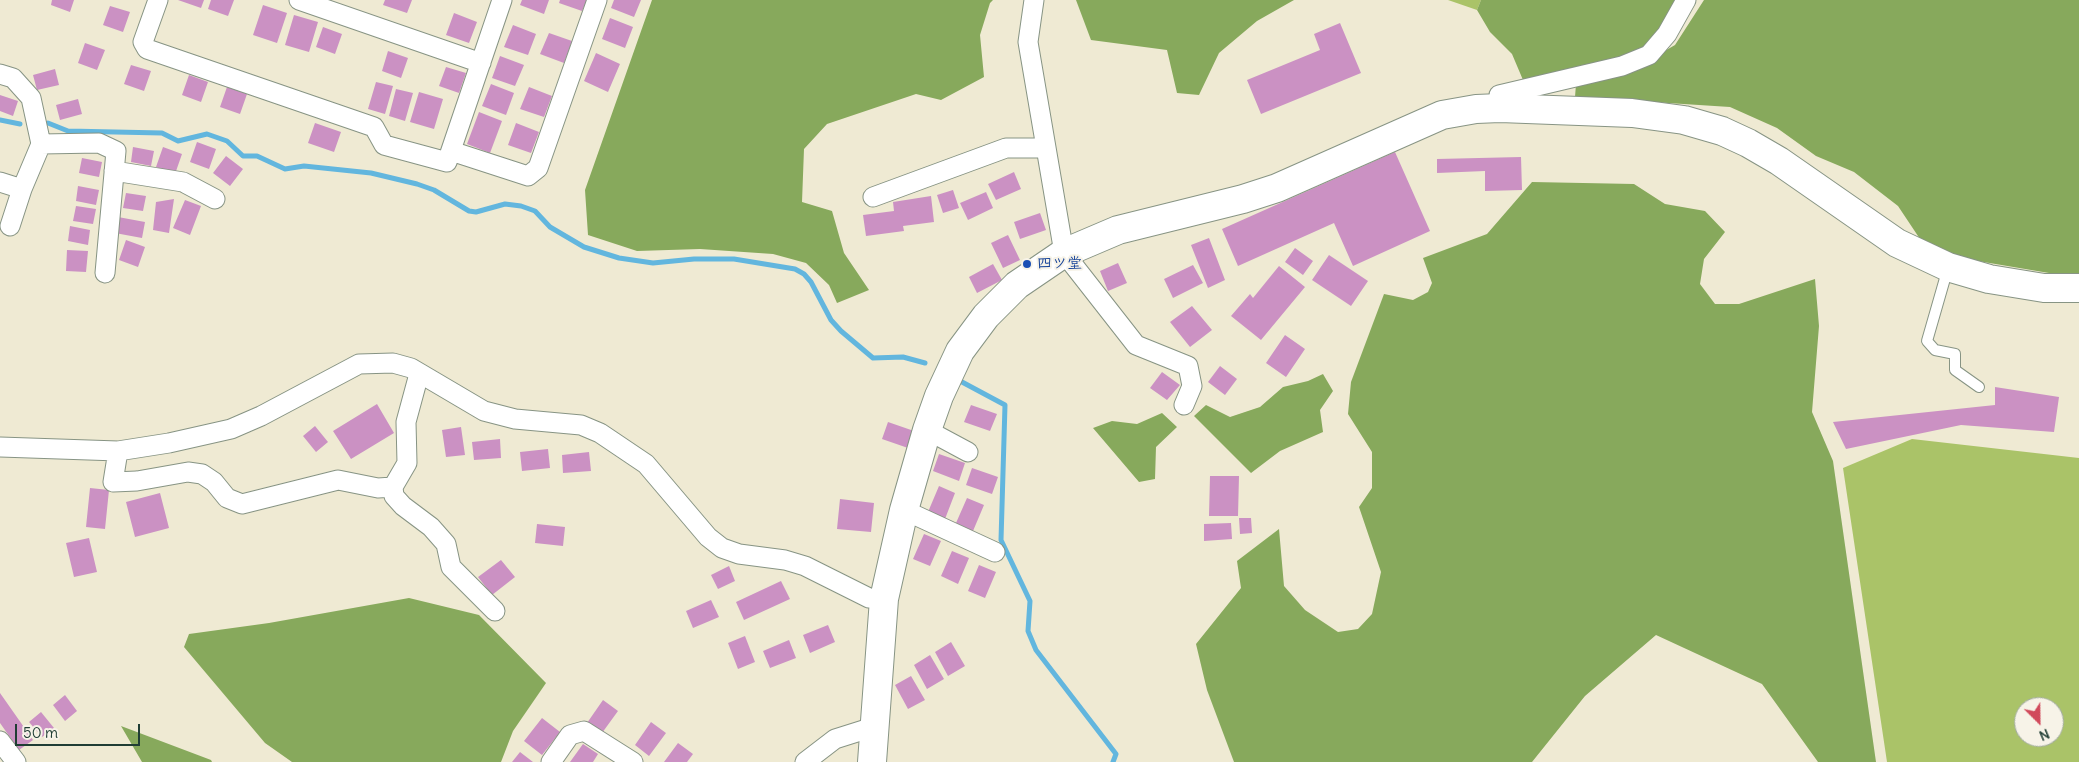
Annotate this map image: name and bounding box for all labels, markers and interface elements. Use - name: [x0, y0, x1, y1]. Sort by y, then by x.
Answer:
- place label: 四ツ堂: [1037, 255, 1082, 273]
- marker: 四ツ堂: [1021, 258, 1033, 270]
- north arrow: [2014, 697, 2064, 747]
- scale bar: [18, 714, 142, 746]
- text: 50 m: [23, 723, 58, 742]
- text: N: [2036, 725, 2052, 745]

